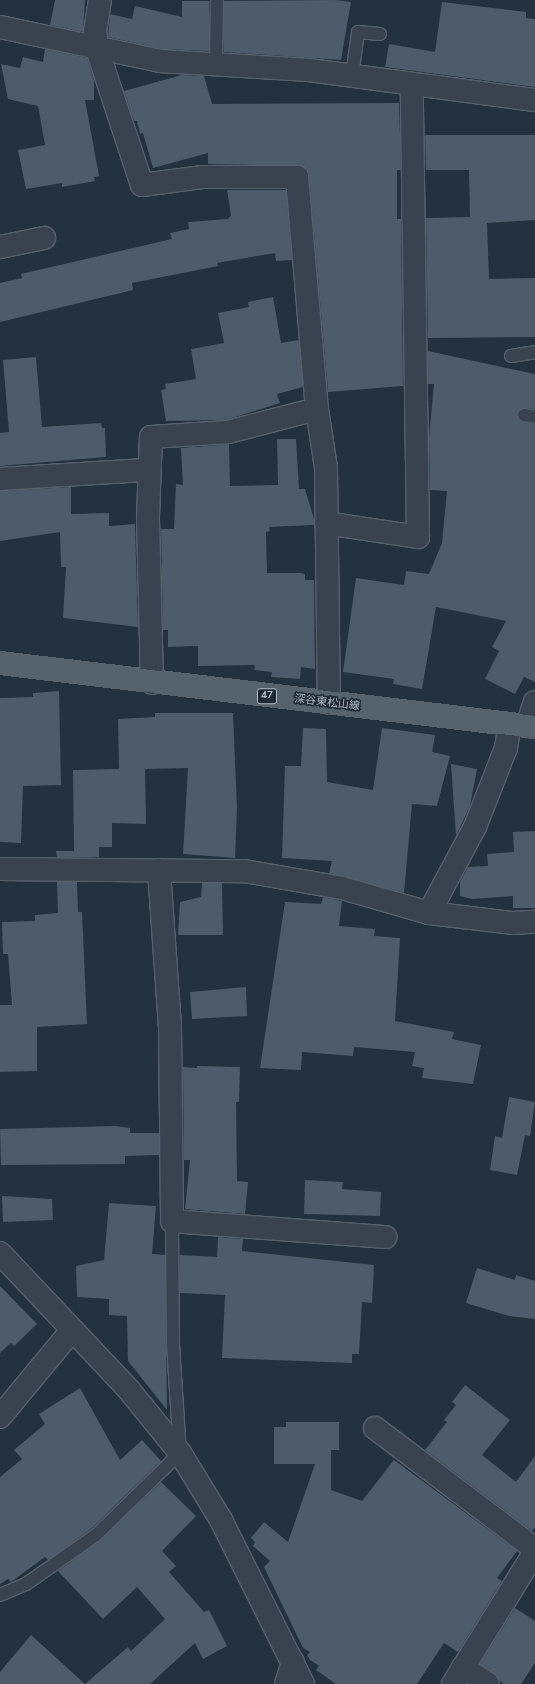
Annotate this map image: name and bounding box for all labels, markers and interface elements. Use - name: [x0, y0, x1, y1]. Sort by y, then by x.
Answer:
- road number: 47: [257, 688, 277, 704]
- street label: 深谷東松山線: [293, 692, 361, 714]

